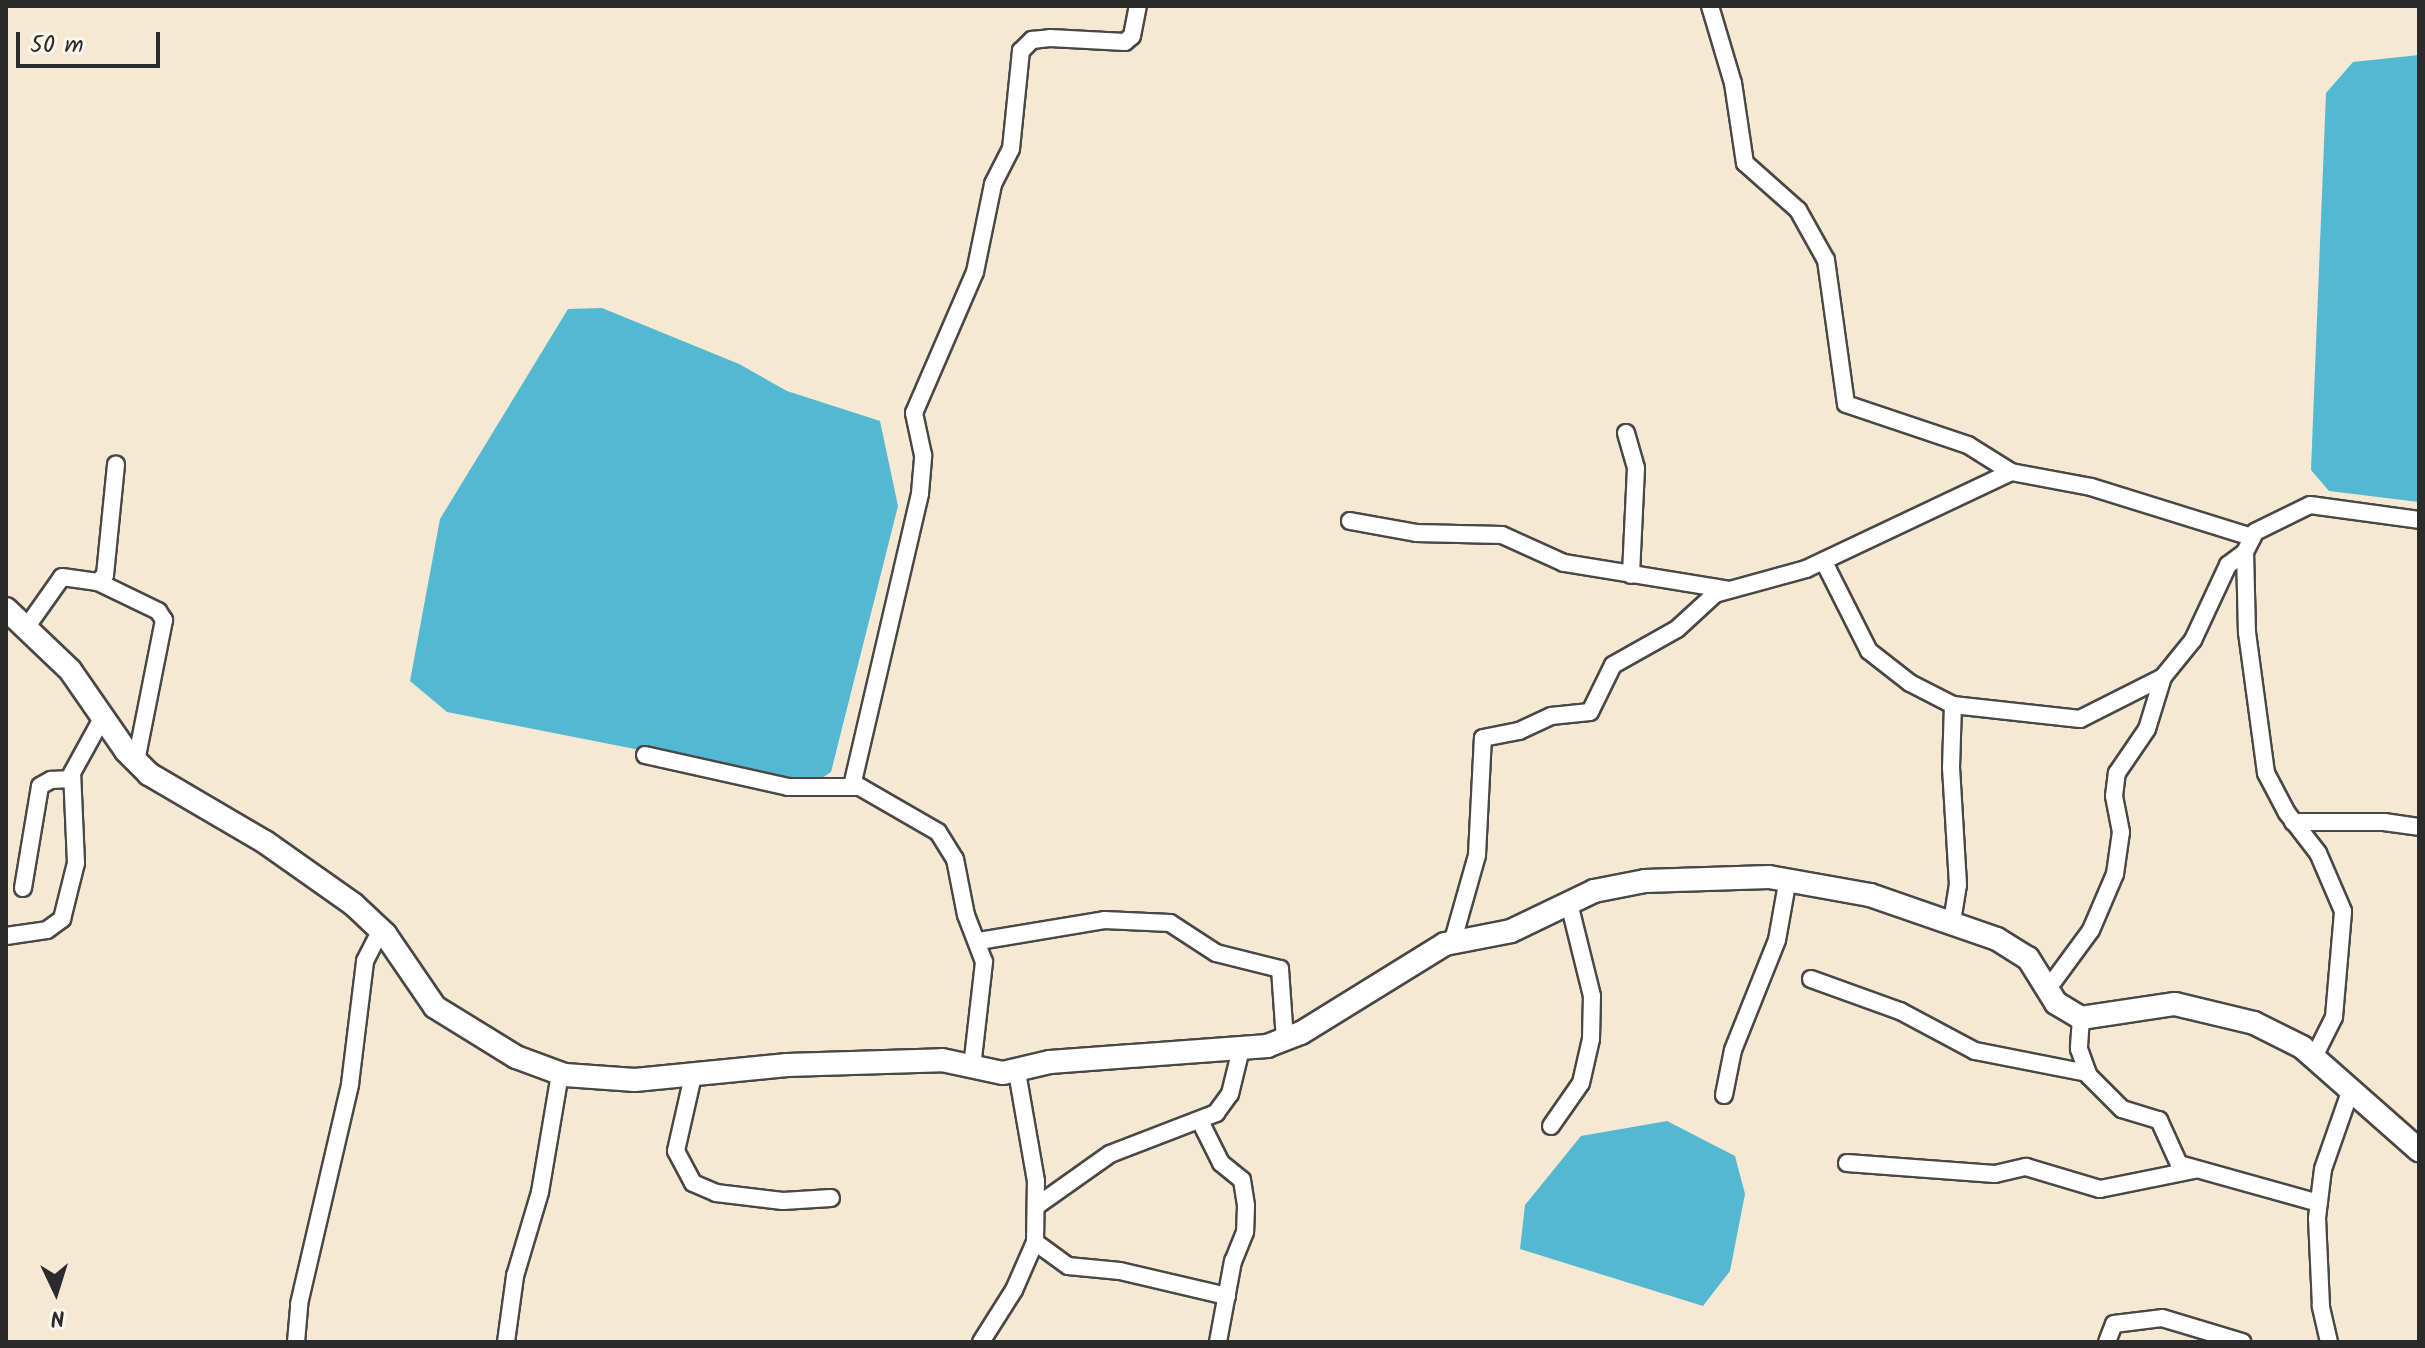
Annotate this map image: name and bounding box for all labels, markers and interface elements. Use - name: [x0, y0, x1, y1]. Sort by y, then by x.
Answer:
- scale bar: [20, 16, 164, 66]
- text: 50 m: [30, 26, 84, 65]
- north arrow: [16, 1252, 96, 1332]
- text: N: [50, 1298, 66, 1334]

